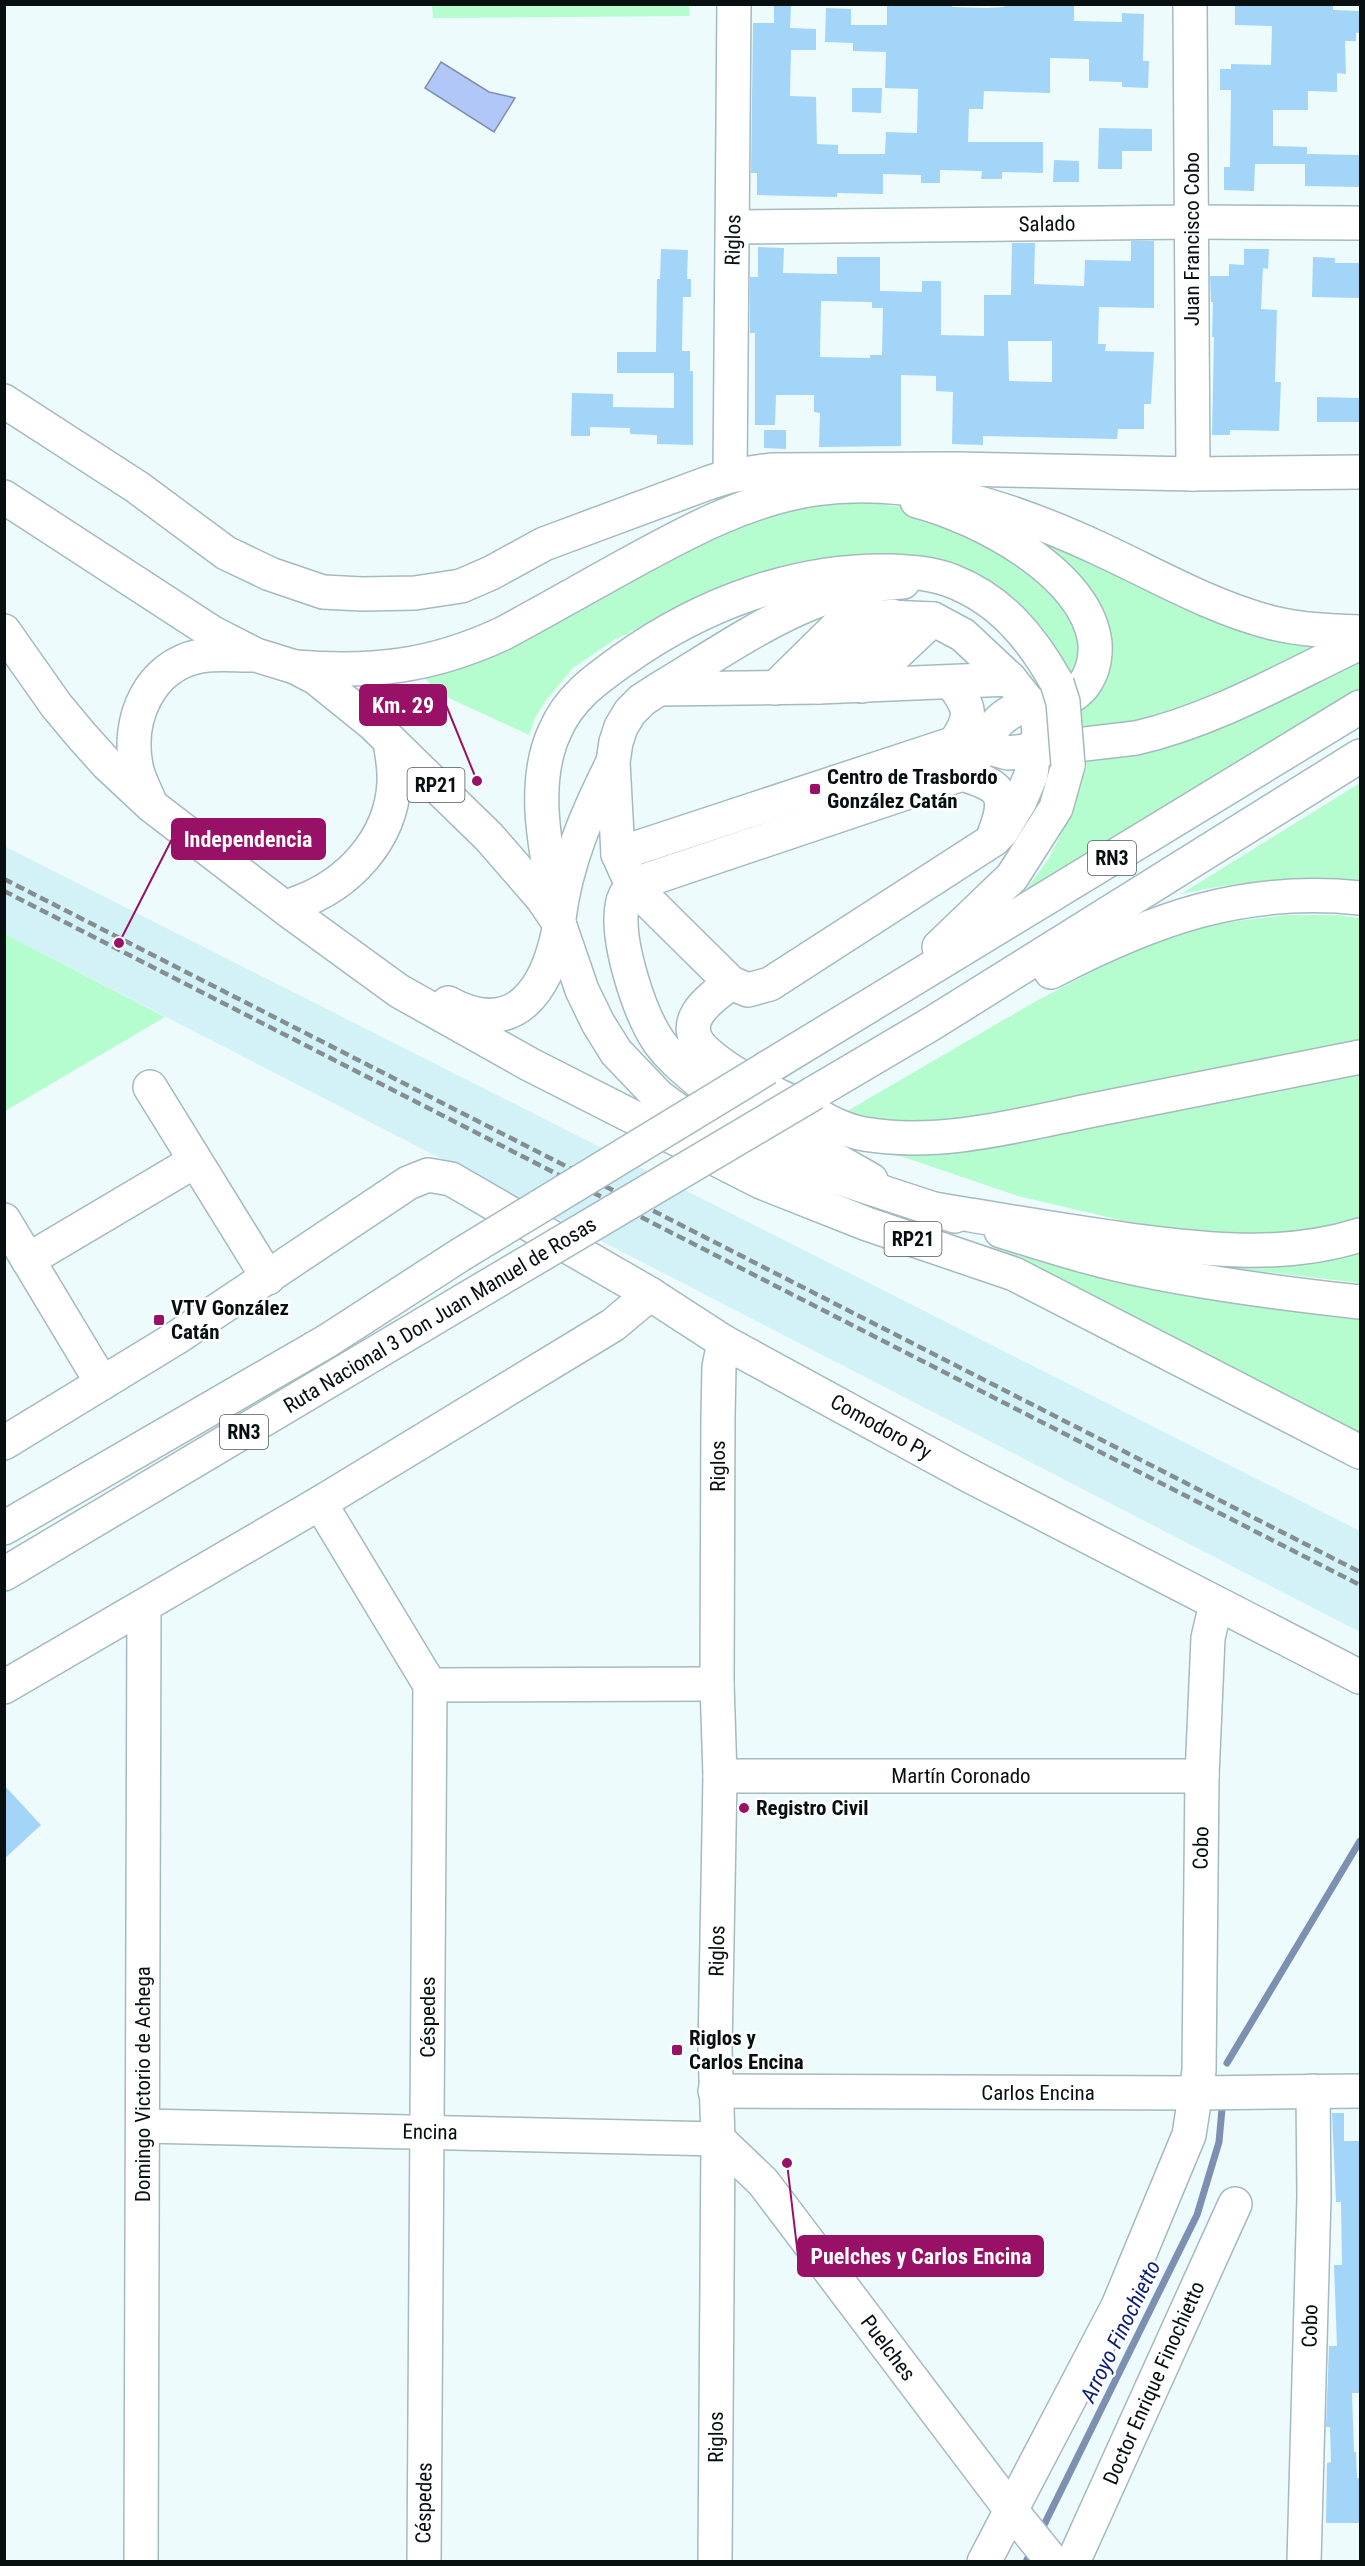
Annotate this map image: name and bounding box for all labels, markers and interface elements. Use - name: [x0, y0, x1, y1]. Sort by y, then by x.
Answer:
- street label: Juan Francisco Cobo: [1180, 152, 1204, 326]
- street label: Salado: [1018, 212, 1076, 236]
- street label: Riglos: [721, 214, 745, 266]
- callout: Km. 29: [360, 685, 446, 725]
- text: Km. 29: [372, 693, 434, 718]
- place label: Centro de Trasbordo González Catán: [827, 765, 998, 813]
- road number: RP21: [408, 768, 464, 802]
- marker: Centro de Trasbordo González Catán: [808, 782, 822, 796]
- callout: Independencia: [172, 819, 325, 859]
- text: Independencia: [184, 827, 312, 852]
- road number: RN3: [1088, 841, 1136, 875]
- street label: Ruta Nacional 3 Don Juan Manuel de Rosas: [279, 1212, 601, 1418]
- road number: RP21: [884, 1222, 942, 1256]
- place label: VTV González Catán: [171, 1296, 289, 1344]
- marker: VTV González Catán: [152, 1313, 166, 1327]
- street label: Comodoro Py: [826, 1389, 936, 1465]
- road number: RN3: [220, 1415, 268, 1449]
- street label: Riglos: [706, 1440, 730, 1492]
- street label: Martín Coronado: [891, 1764, 1031, 1788]
- place label: Registro Civil: [756, 1796, 869, 1820]
- marker: Registro Civil: [737, 1801, 751, 1815]
- street label: Cobo: [1189, 1826, 1213, 1870]
- street label: Riglos: [705, 1925, 729, 1977]
- street label: Domingo Victorio de Achega: [131, 1966, 155, 2202]
- street label: Céspedes: [416, 1976, 440, 2058]
- place label: Riglos y Carlos Encina: [689, 2026, 804, 2074]
- marker: Riglos y Carlos Encina: [670, 2043, 684, 2057]
- street label: Carlos Encina: [981, 2081, 1095, 2105]
- street label: Encina: [402, 2120, 458, 2144]
- callout: Puelches y Carlos Encina: [798, 2236, 1043, 2276]
- text: Puelches y Carlos Encina: [810, 2244, 1032, 2269]
- water label: Arroyo Finochietto: [1075, 2256, 1166, 2407]
- street label: Doctor Enrique Finochietto: [1098, 2278, 1210, 2488]
- street label: Cobo: [1298, 2304, 1322, 2348]
- street label: Puelches: [856, 2311, 920, 2385]
- street label: Riglos: [704, 2411, 728, 2463]
- street label: Céspedes: [411, 2462, 437, 2544]

